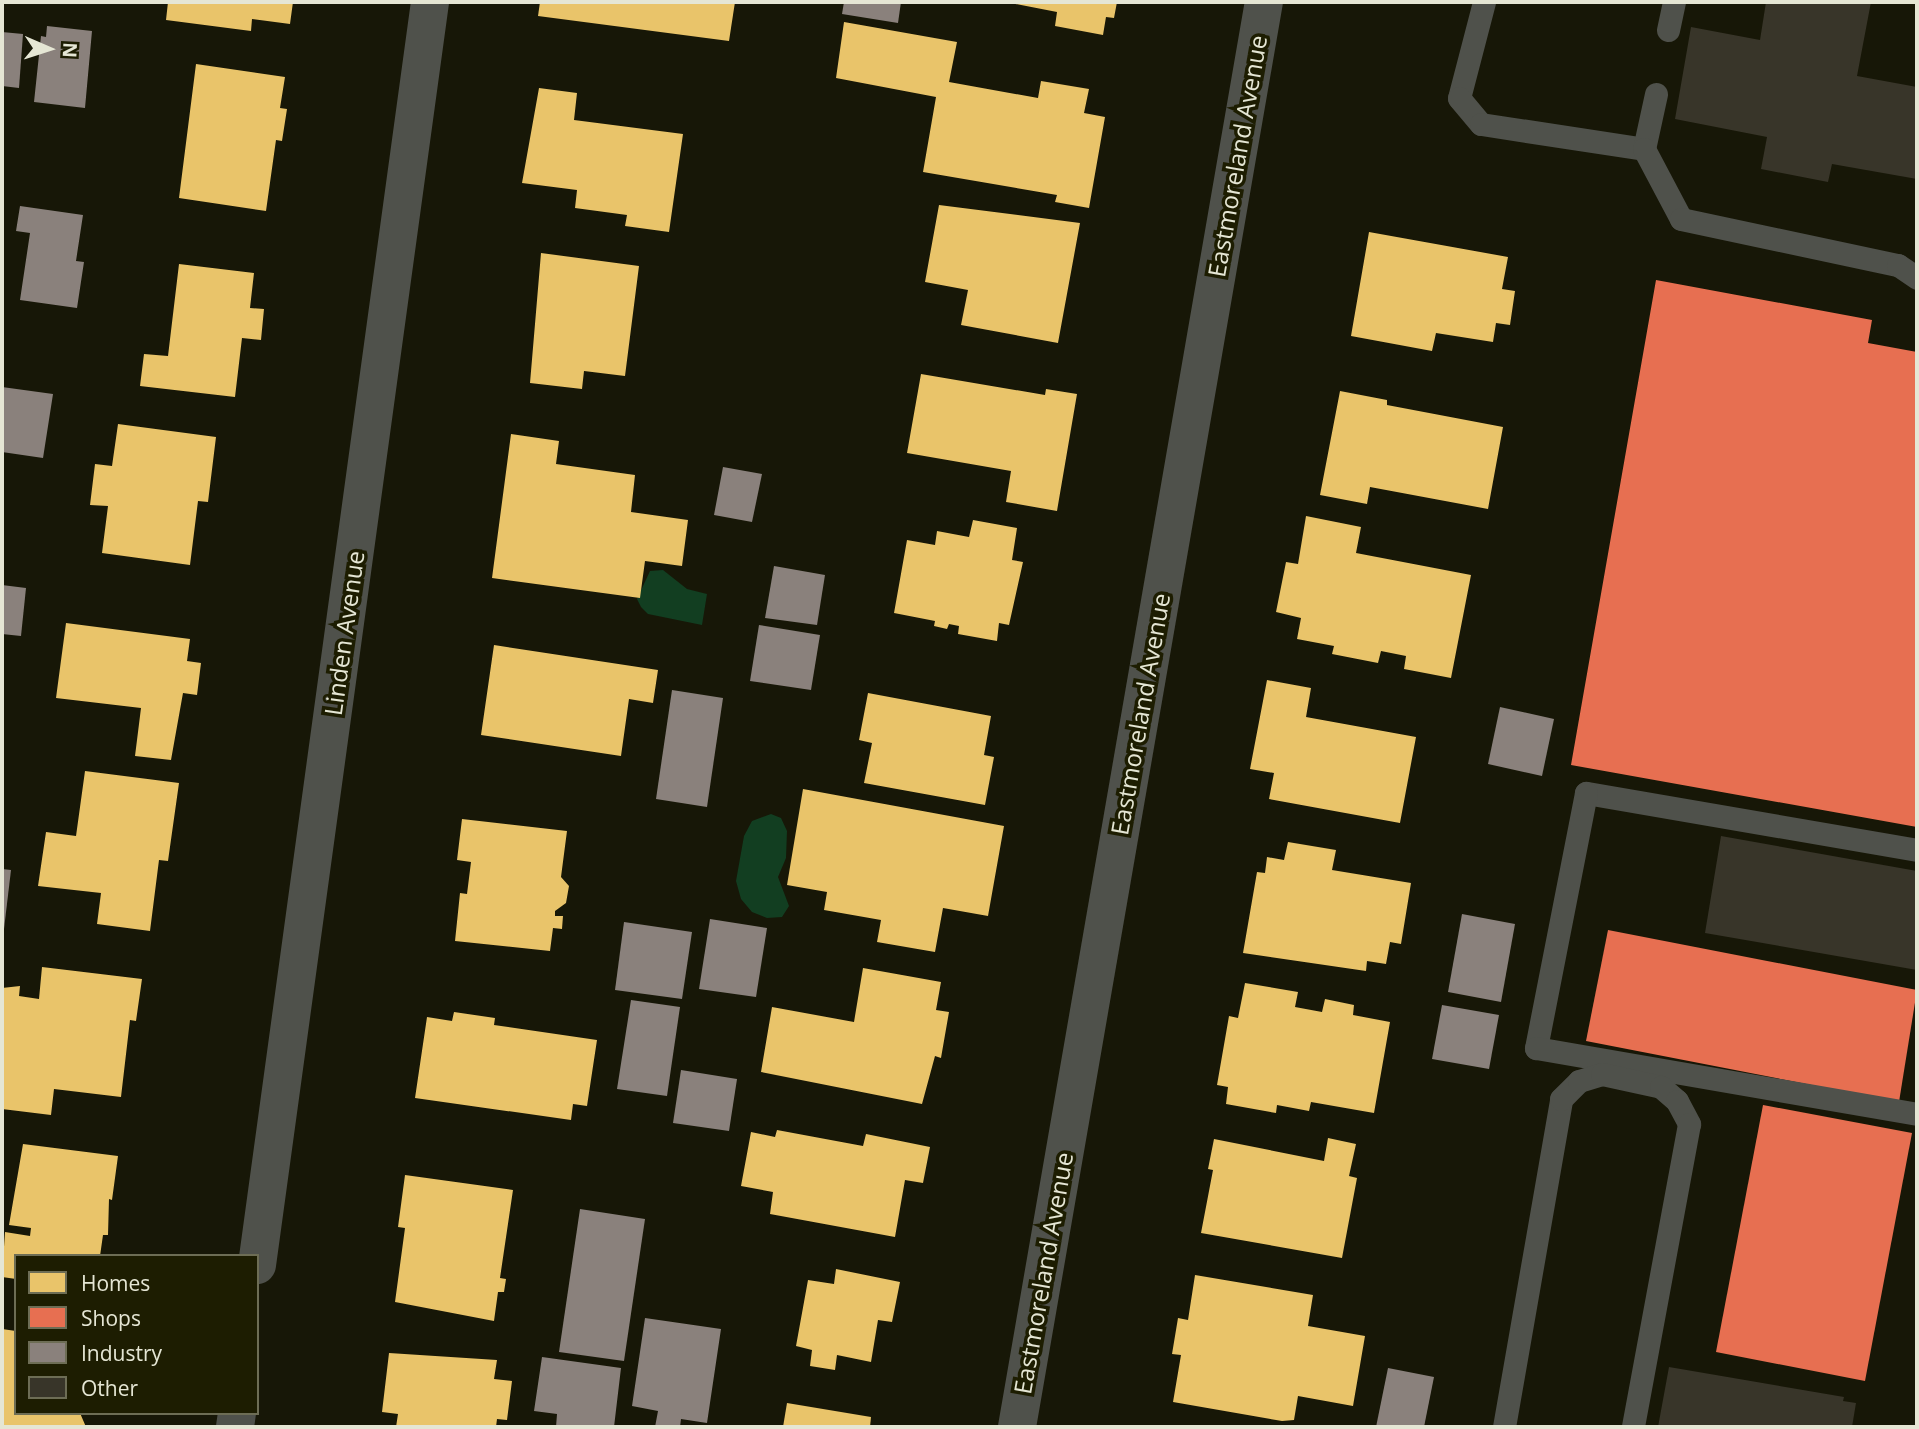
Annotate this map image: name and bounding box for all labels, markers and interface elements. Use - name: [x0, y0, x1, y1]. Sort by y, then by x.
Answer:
- north arrow: [14, 14, 84, 84]
- street label: Eastmoreland Avenue: [1202, 33, 1272, 279]
- text: N: [57, 42, 83, 58]
- street label: Linden Avenue: [318, 549, 370, 717]
- street label: Eastmoreland Avenue: [1105, 591, 1175, 837]
- street label: Eastmoreland Avenue: [1008, 1150, 1078, 1396]
- legend: [14, 1254, 259, 1415]
- text: Homes: [81, 1269, 150, 1297]
- text: Shops: [81, 1304, 141, 1332]
- text: Industry: [81, 1339, 162, 1367]
- text: Other: [81, 1374, 138, 1402]

